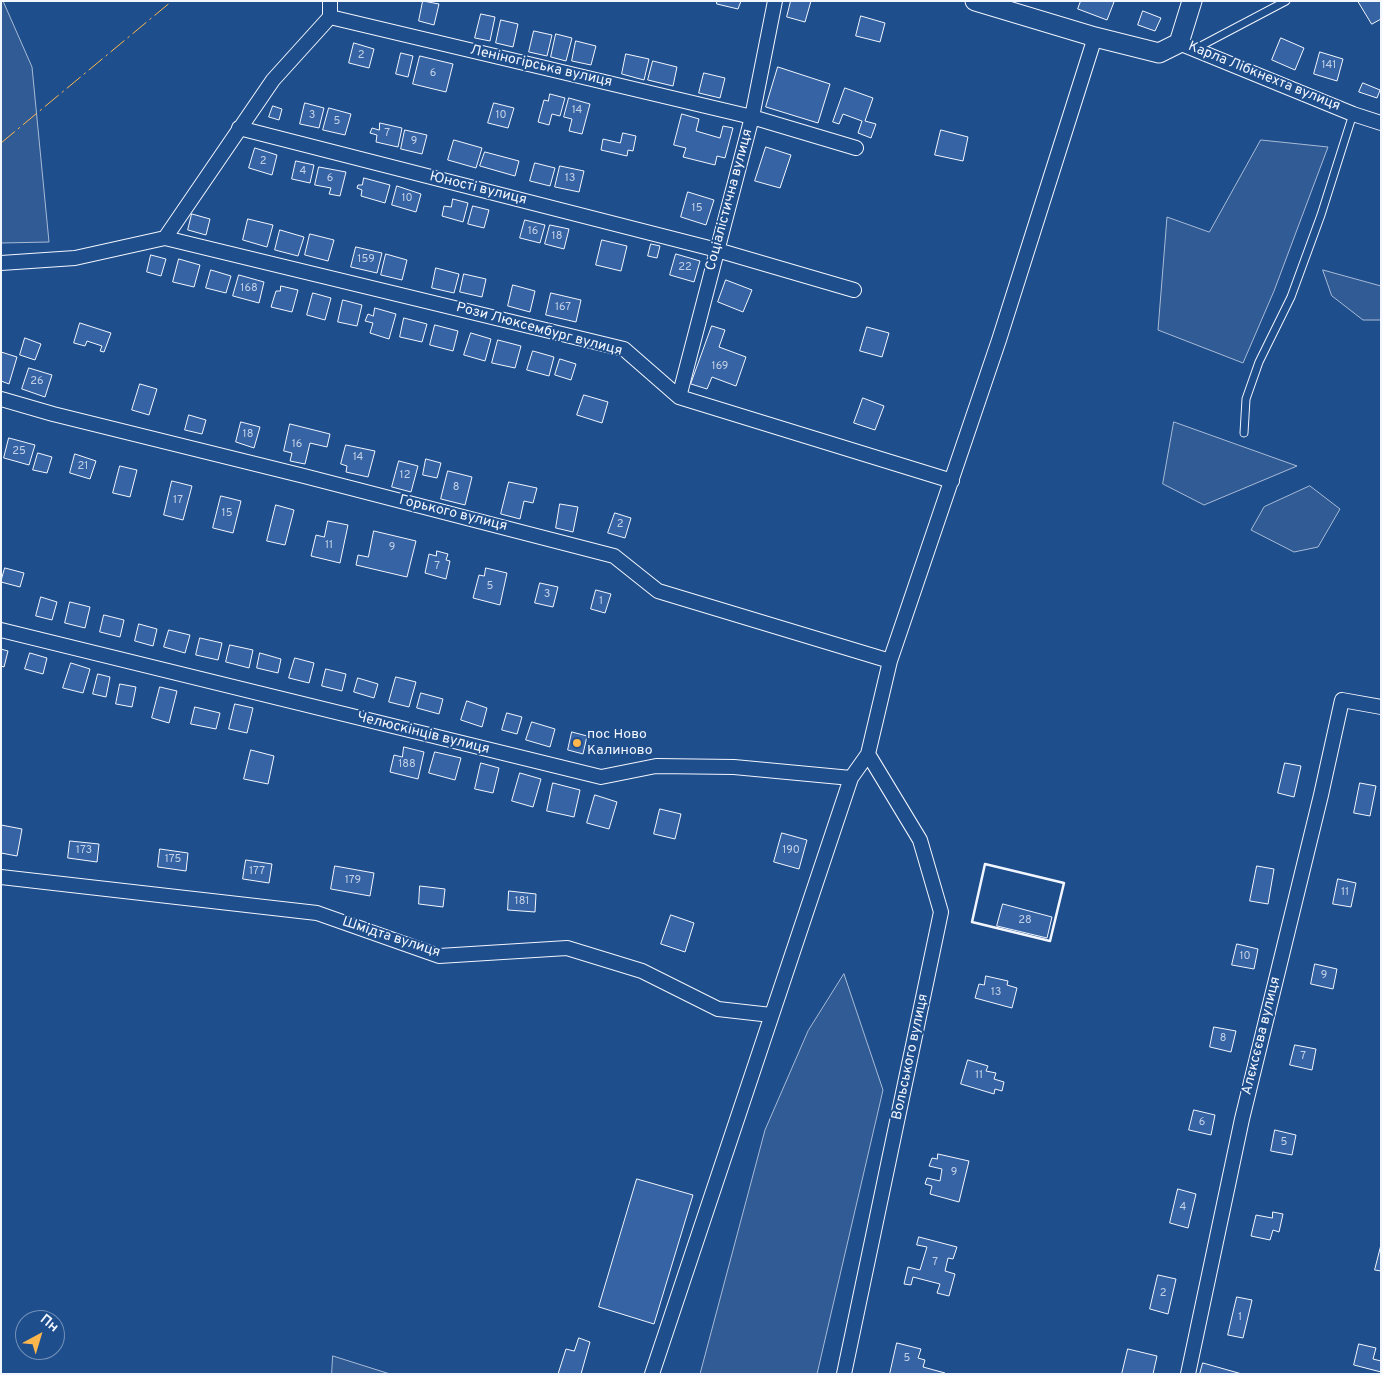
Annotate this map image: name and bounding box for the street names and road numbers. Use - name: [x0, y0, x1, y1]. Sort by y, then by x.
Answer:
- street label: Карла Лібкнехта вулиця: [1185, 39, 1343, 115]
- street label: Леніногірська вулиця: [468, 42, 614, 92]
- street label: Соціалістична вулиця: [703, 127, 757, 273]
- street label: Юності вулиця: [428, 169, 528, 209]
- street label: Рози Люксембург вулиця: [454, 300, 624, 360]
- street label: Горького вулиця: [397, 492, 509, 536]
- street label: Челюскінців вулиця: [355, 709, 491, 759]
- street label: Шмідта вулиця: [340, 914, 442, 962]
- street label: Алєксєєва вулиця: [1239, 975, 1285, 1097]
- street label: Вольського вулиця: [889, 992, 933, 1122]

